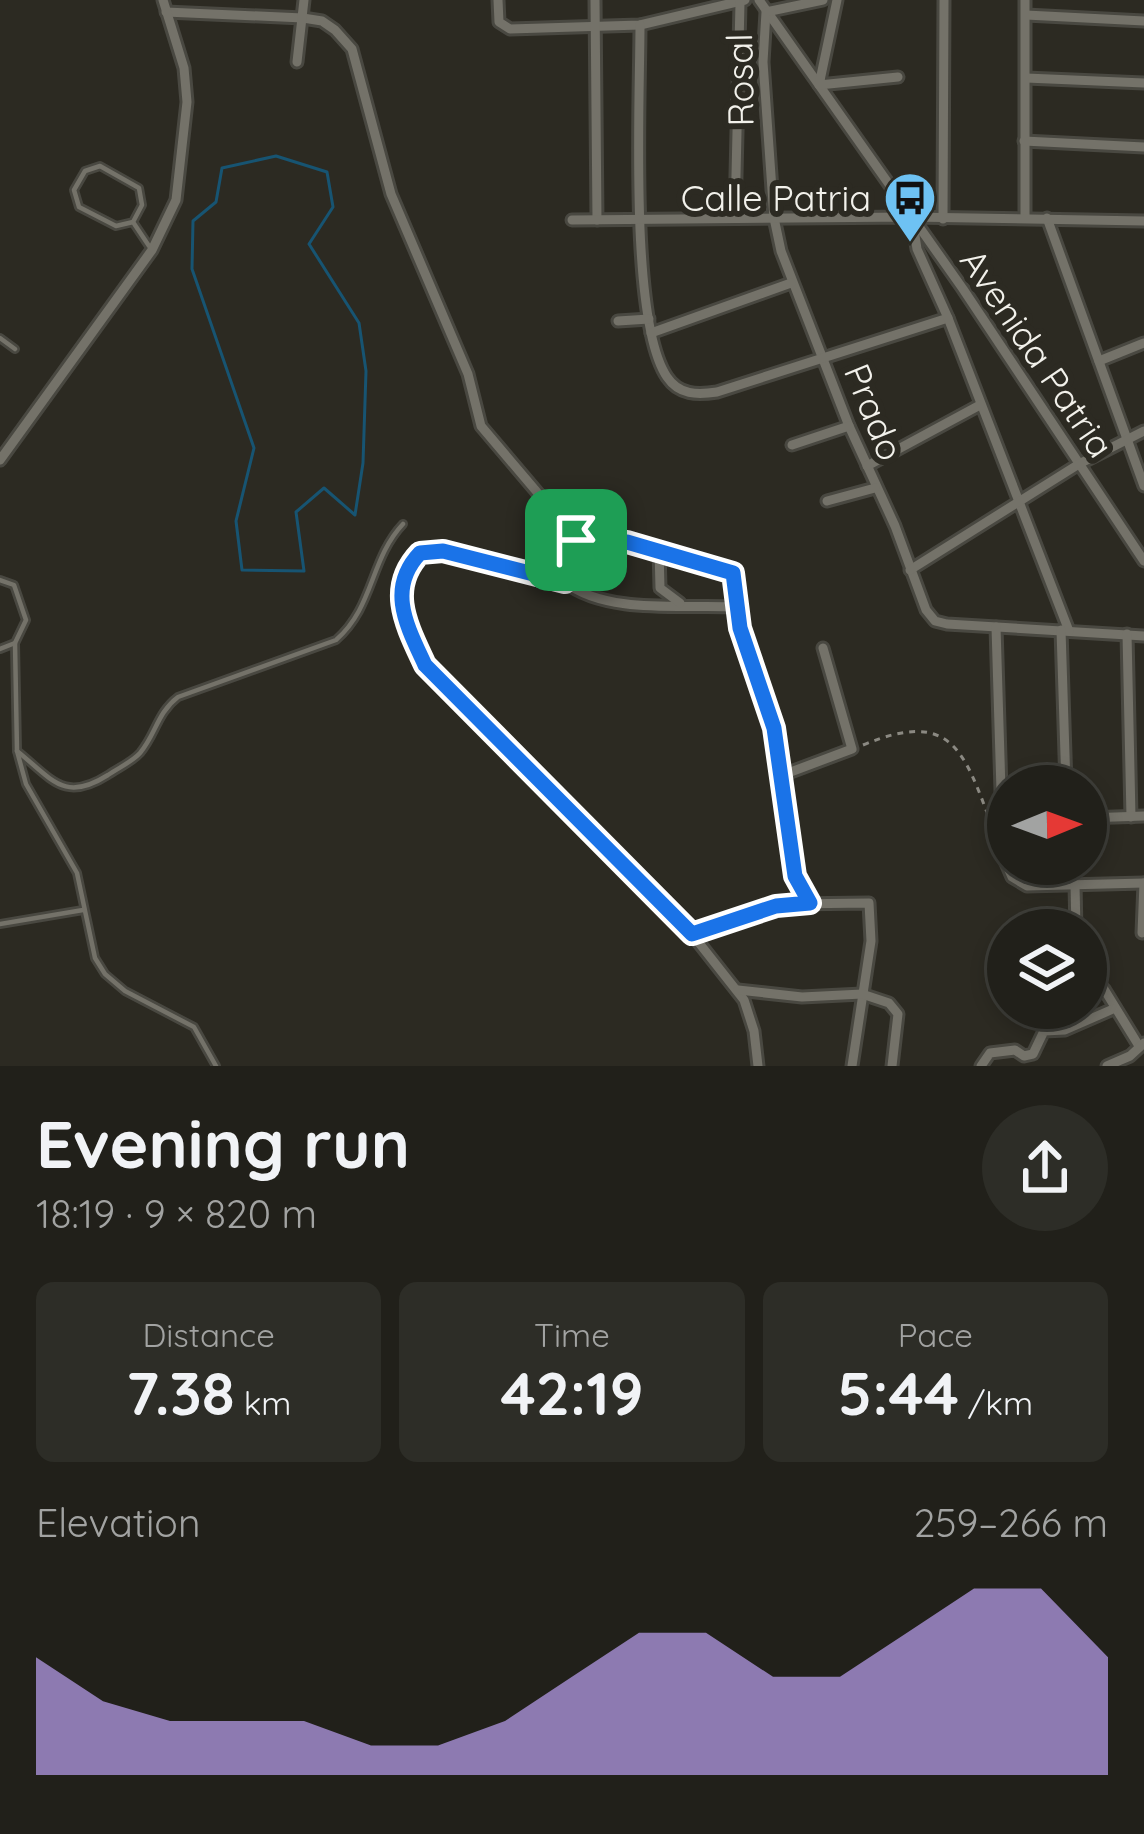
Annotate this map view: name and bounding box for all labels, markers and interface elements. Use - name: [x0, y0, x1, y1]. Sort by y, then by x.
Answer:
- street label: Rosal: [716, 33, 763, 127]
- bus stop icon: Calle Patria: [882, 170, 938, 244]
- place label: Calle Patria: [681, 175, 871, 220]
- street label: Avenida Patria: [951, 240, 1124, 466]
- street label: Prado: [835, 357, 914, 467]
- pin: [525, 489, 627, 591]
- icon: arrive: [543, 507, 609, 573]
- north arrow: [987, 765, 1107, 885]
- map controls: [987, 765, 1107, 1029]
- button: layers: [987, 909, 1107, 1029]
- text: Evening run: [36, 1102, 410, 1185]
- button: share: [982, 1105, 1108, 1231]
- text: 18:19 · 9 × 820 m: [36, 1189, 317, 1238]
- text: Distance: [143, 1314, 275, 1355]
- text: Time: [534, 1314, 610, 1355]
- text: Pace: [898, 1314, 973, 1355]
- text: 7.38: [126, 1355, 235, 1430]
- text: 42:19: [500, 1355, 644, 1430]
- text: 5:44: [838, 1355, 959, 1430]
- text: km: [235, 1382, 291, 1423]
- text: /km: [959, 1382, 1033, 1423]
- text: Elevation: [36, 1498, 200, 1547]
- text: 259–266 m: [914, 1498, 1108, 1547]

